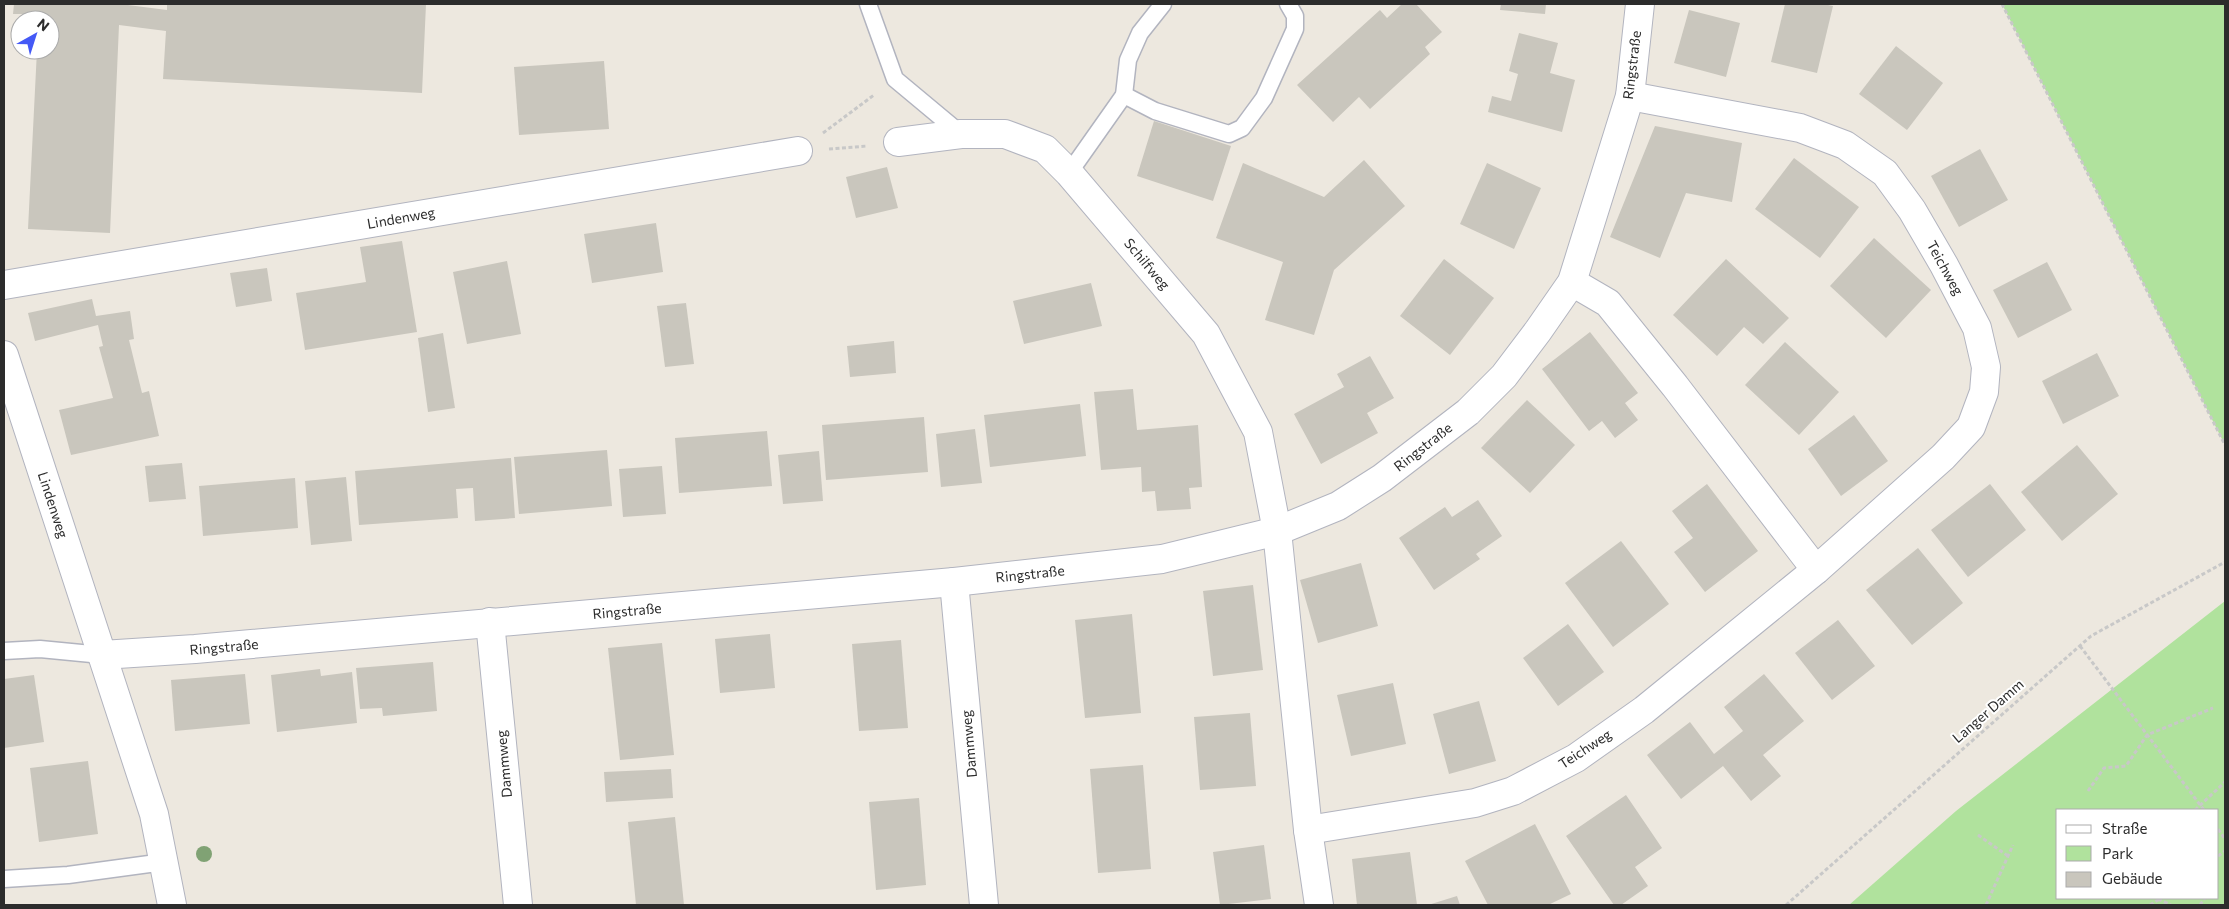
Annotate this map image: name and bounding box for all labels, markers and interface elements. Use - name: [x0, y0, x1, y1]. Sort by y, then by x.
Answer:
- north arrow: [10, 10, 60, 60]
- text: N: [34, 15, 53, 34]
- street label: Ringstraße: [1619, 30, 1644, 100]
- street label: Lindenweg: [366, 203, 437, 232]
- street label: Schilfweg: [1121, 235, 1174, 293]
- street label: Teichweg: [1924, 238, 1968, 298]
- street label: Ringstraße: [1390, 419, 1455, 475]
- street label: Lindenweg: [35, 469, 72, 541]
- street label: Ringstraße: [995, 561, 1065, 586]
- street label: Ringstraße: [592, 599, 662, 622]
- street label: Ringstraße: [189, 635, 259, 658]
- street label: Langer Damm: [1949, 675, 2027, 746]
- street label: Dammweg: [957, 709, 980, 779]
- street label: Teichweg: [1555, 725, 1615, 772]
- street label: Dammweg: [492, 729, 515, 799]
- legend: [2056, 809, 2219, 899]
- text: Straße: [2102, 819, 2148, 837]
- text: Park: [2102, 844, 2133, 862]
- text: Gebäude: [2102, 869, 2163, 887]

